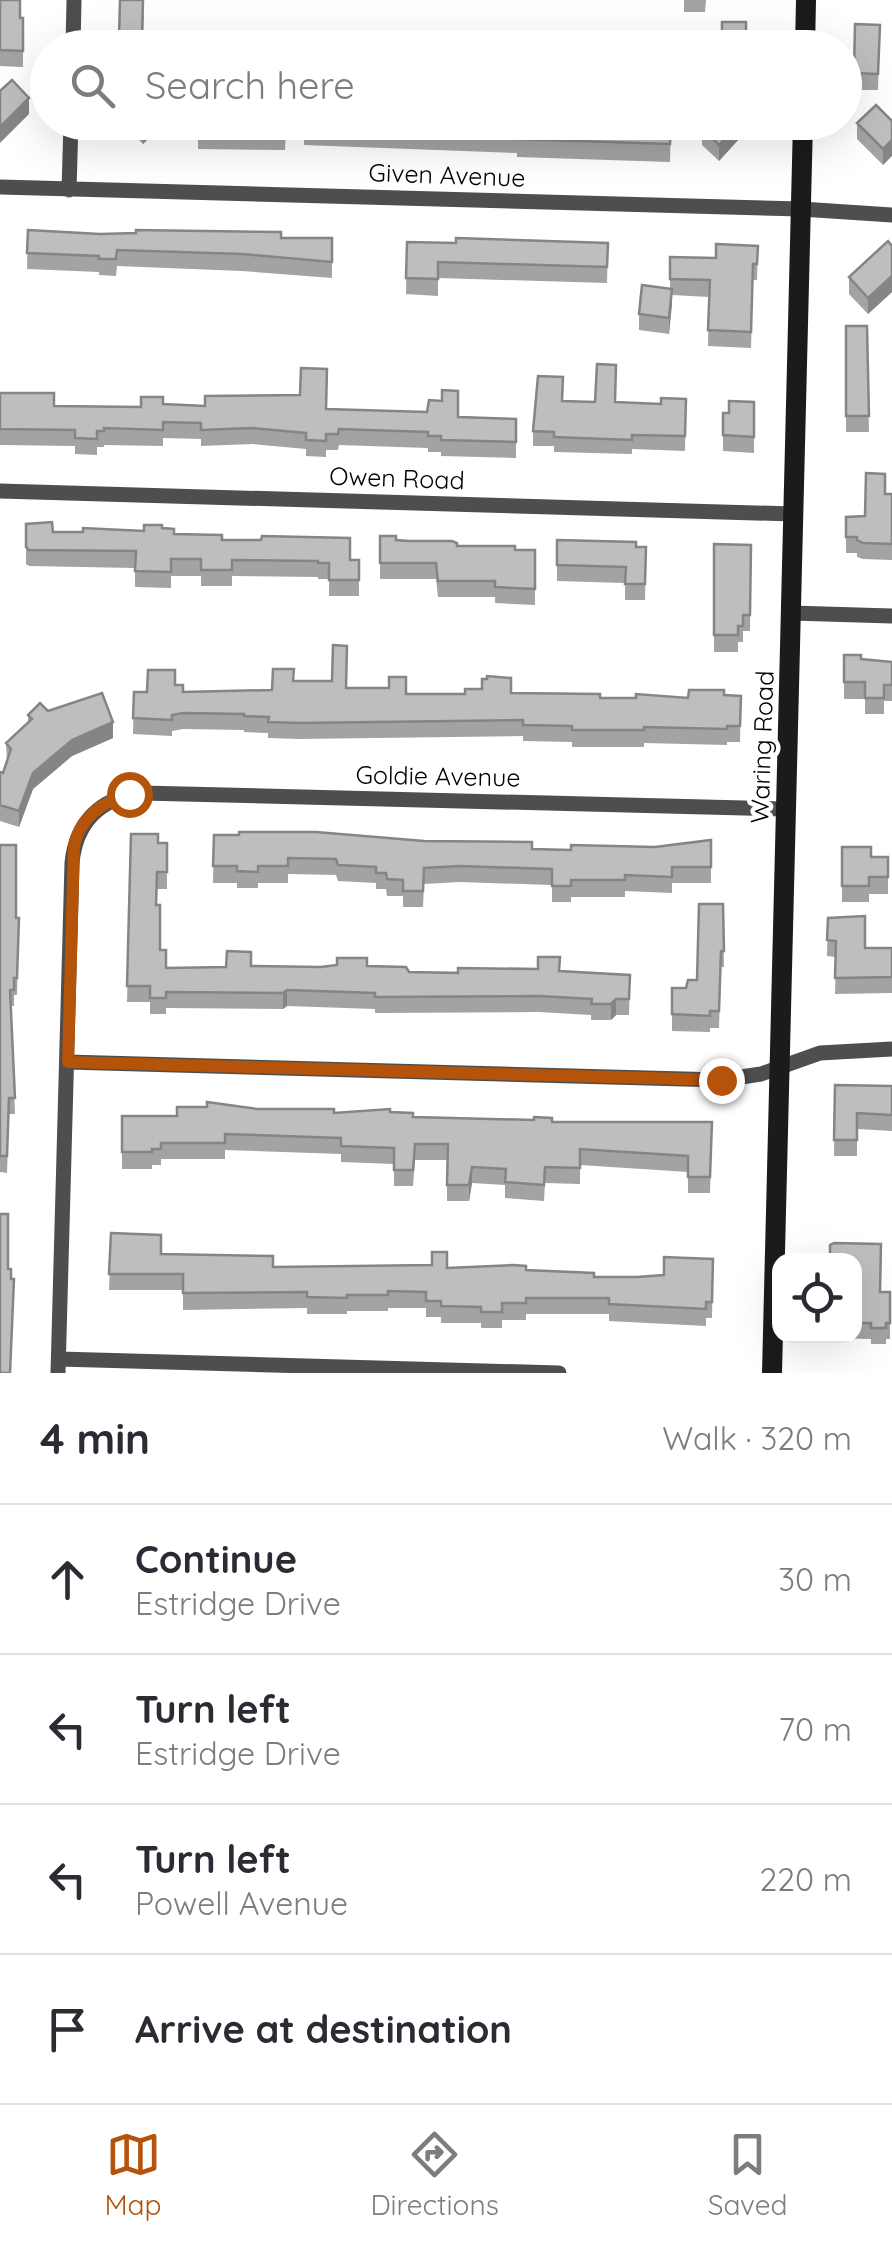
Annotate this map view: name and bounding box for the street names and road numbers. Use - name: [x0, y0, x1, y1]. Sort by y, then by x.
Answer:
- street label: Given Avenue: [368, 156, 526, 193]
- street label: Owen Road: [329, 460, 465, 495]
- street label: Waring Road: [743, 670, 780, 824]
- street label: Goldie Avenue: [355, 759, 521, 792]

